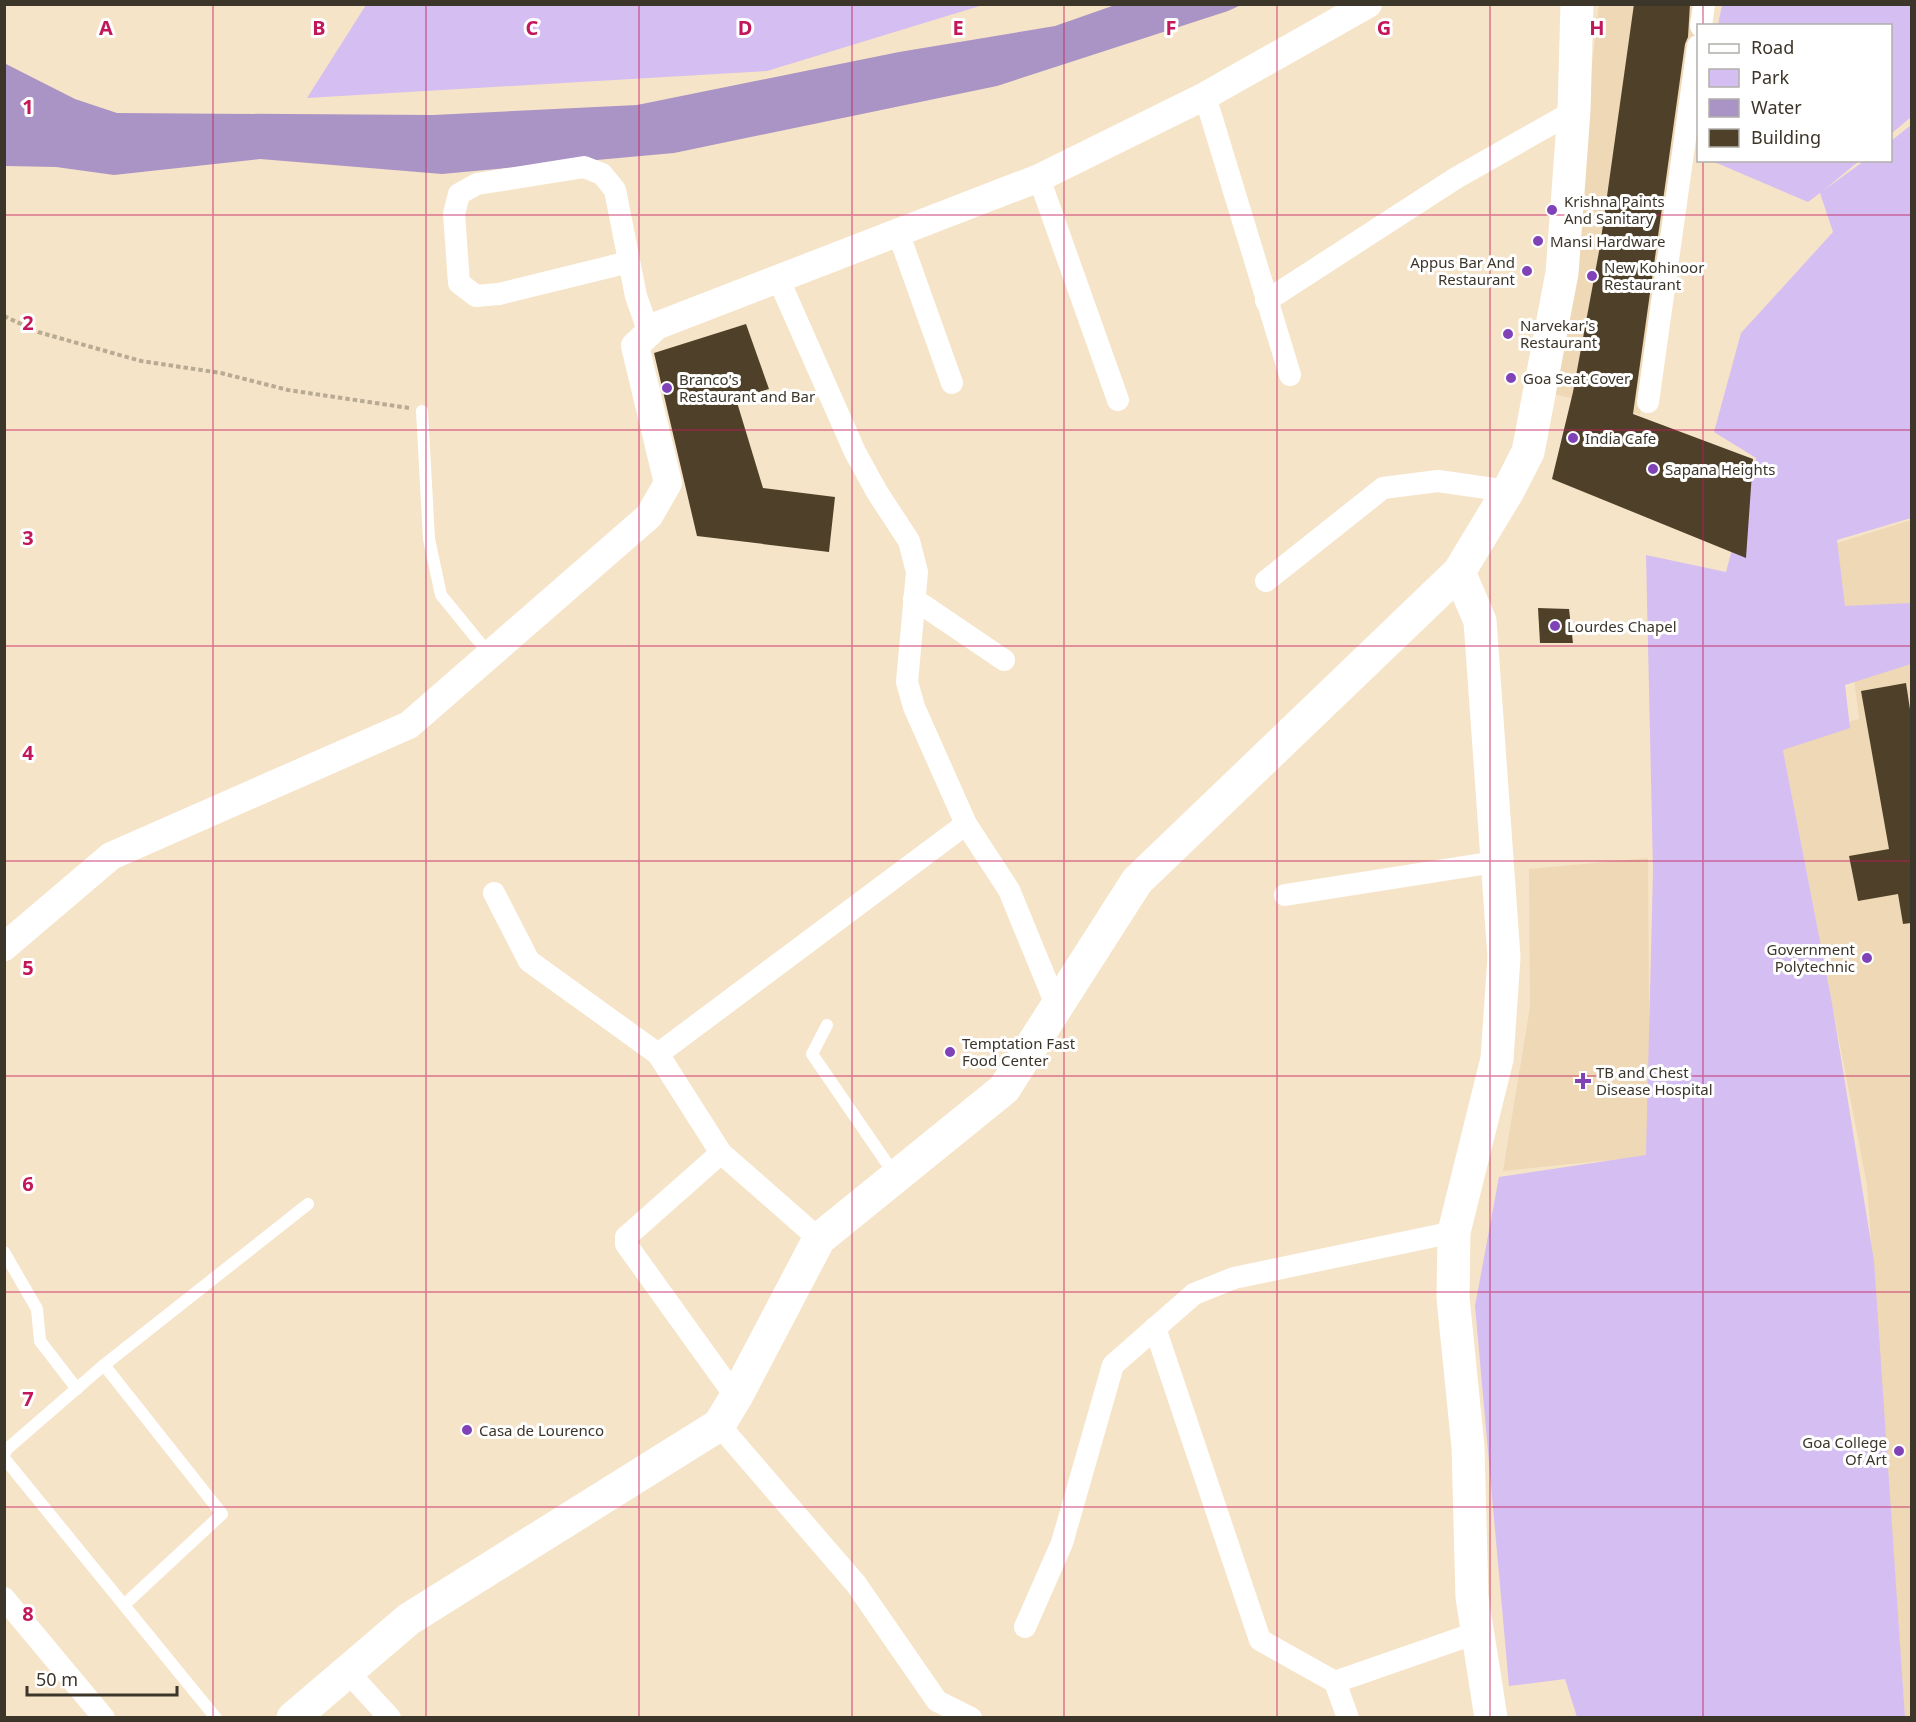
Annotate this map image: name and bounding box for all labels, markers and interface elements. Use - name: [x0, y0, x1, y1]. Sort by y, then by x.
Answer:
- text: A: [99, 14, 113, 41]
- text: B: [312, 14, 326, 41]
- text: C: [526, 14, 539, 41]
- text: D: [738, 14, 752, 41]
- text: E: [952, 14, 964, 41]
- text: F: [1166, 14, 1176, 41]
- text: G: [1377, 14, 1391, 41]
- text: H: [1589, 14, 1605, 41]
- legend: [1697, 24, 1892, 162]
- text: Road: [1751, 35, 1794, 59]
- text: Park: [1751, 65, 1789, 89]
- text: 1: [22, 93, 34, 120]
- text: Water: [1751, 95, 1802, 119]
- text: Building: [1751, 125, 1821, 149]
- place label: Krishna Paints And Sanitary: [1564, 191, 1665, 228]
- marker: Krishna Paints And Sanitary: [1545, 203, 1559, 217]
- place label: Mansi Hardware: [1550, 231, 1665, 251]
- marker: Mansi Hardware: [1531, 234, 1545, 248]
- place label: Appus Bar And Restaurant: [1410, 252, 1516, 289]
- place label: New Kohinoor Restaurant: [1604, 257, 1704, 294]
- marker: Appus Bar And Restaurant: [1520, 264, 1534, 278]
- marker: New Kohinoor Restaurant: [1585, 269, 1599, 283]
- text: 2: [22, 309, 34, 336]
- place label: Narvekar's Restaurant: [1520, 315, 1598, 352]
- marker: Narvekar's Restaurant: [1501, 327, 1515, 341]
- place label: Goa Seat Cover: [1523, 368, 1630, 388]
- place label: Branco's Restaurant and Bar: [679, 369, 815, 406]
- marker: Goa Seat Cover: [1504, 371, 1518, 385]
- marker: Branco's Restaurant and Bar: [660, 381, 674, 395]
- place label: India Cafe: [1585, 428, 1656, 448]
- marker: India Cafe: [1566, 431, 1580, 445]
- place label: Sapana Heights: [1665, 459, 1775, 479]
- marker: Sapana Heights: [1646, 462, 1660, 476]
- text: 3: [22, 524, 34, 551]
- place label: Lourdes Chapel: [1567, 616, 1677, 636]
- marker: Lourdes Chapel: [1548, 619, 1562, 633]
- text: 4: [22, 739, 34, 766]
- place label: Government Polytechnic: [1767, 939, 1856, 976]
- marker: Government Polytechnic: [1860, 951, 1874, 965]
- text: 5: [22, 954, 34, 981]
- place label: Temptation Fast Food Center: [962, 1033, 1076, 1070]
- marker: Temptation Fast Food Center: [943, 1045, 957, 1059]
- place label: TB and Chest Disease Hospital: [1596, 1062, 1713, 1099]
- marker: TB and Chest Disease Hospital: [1574, 1072, 1592, 1090]
- text: 6: [22, 1170, 34, 1197]
- text: 7: [22, 1385, 34, 1412]
- place label: Casa de Lourenco: [479, 1420, 604, 1440]
- marker: Casa de Lourenco: [460, 1423, 474, 1437]
- place label: Goa College Of Art: [1802, 1432, 1888, 1469]
- marker: Goa College Of Art: [1892, 1444, 1906, 1458]
- text: 8: [22, 1600, 34, 1627]
- scale bar: [27, 1659, 177, 1697]
- text: 50 m: [36, 1667, 78, 1691]

